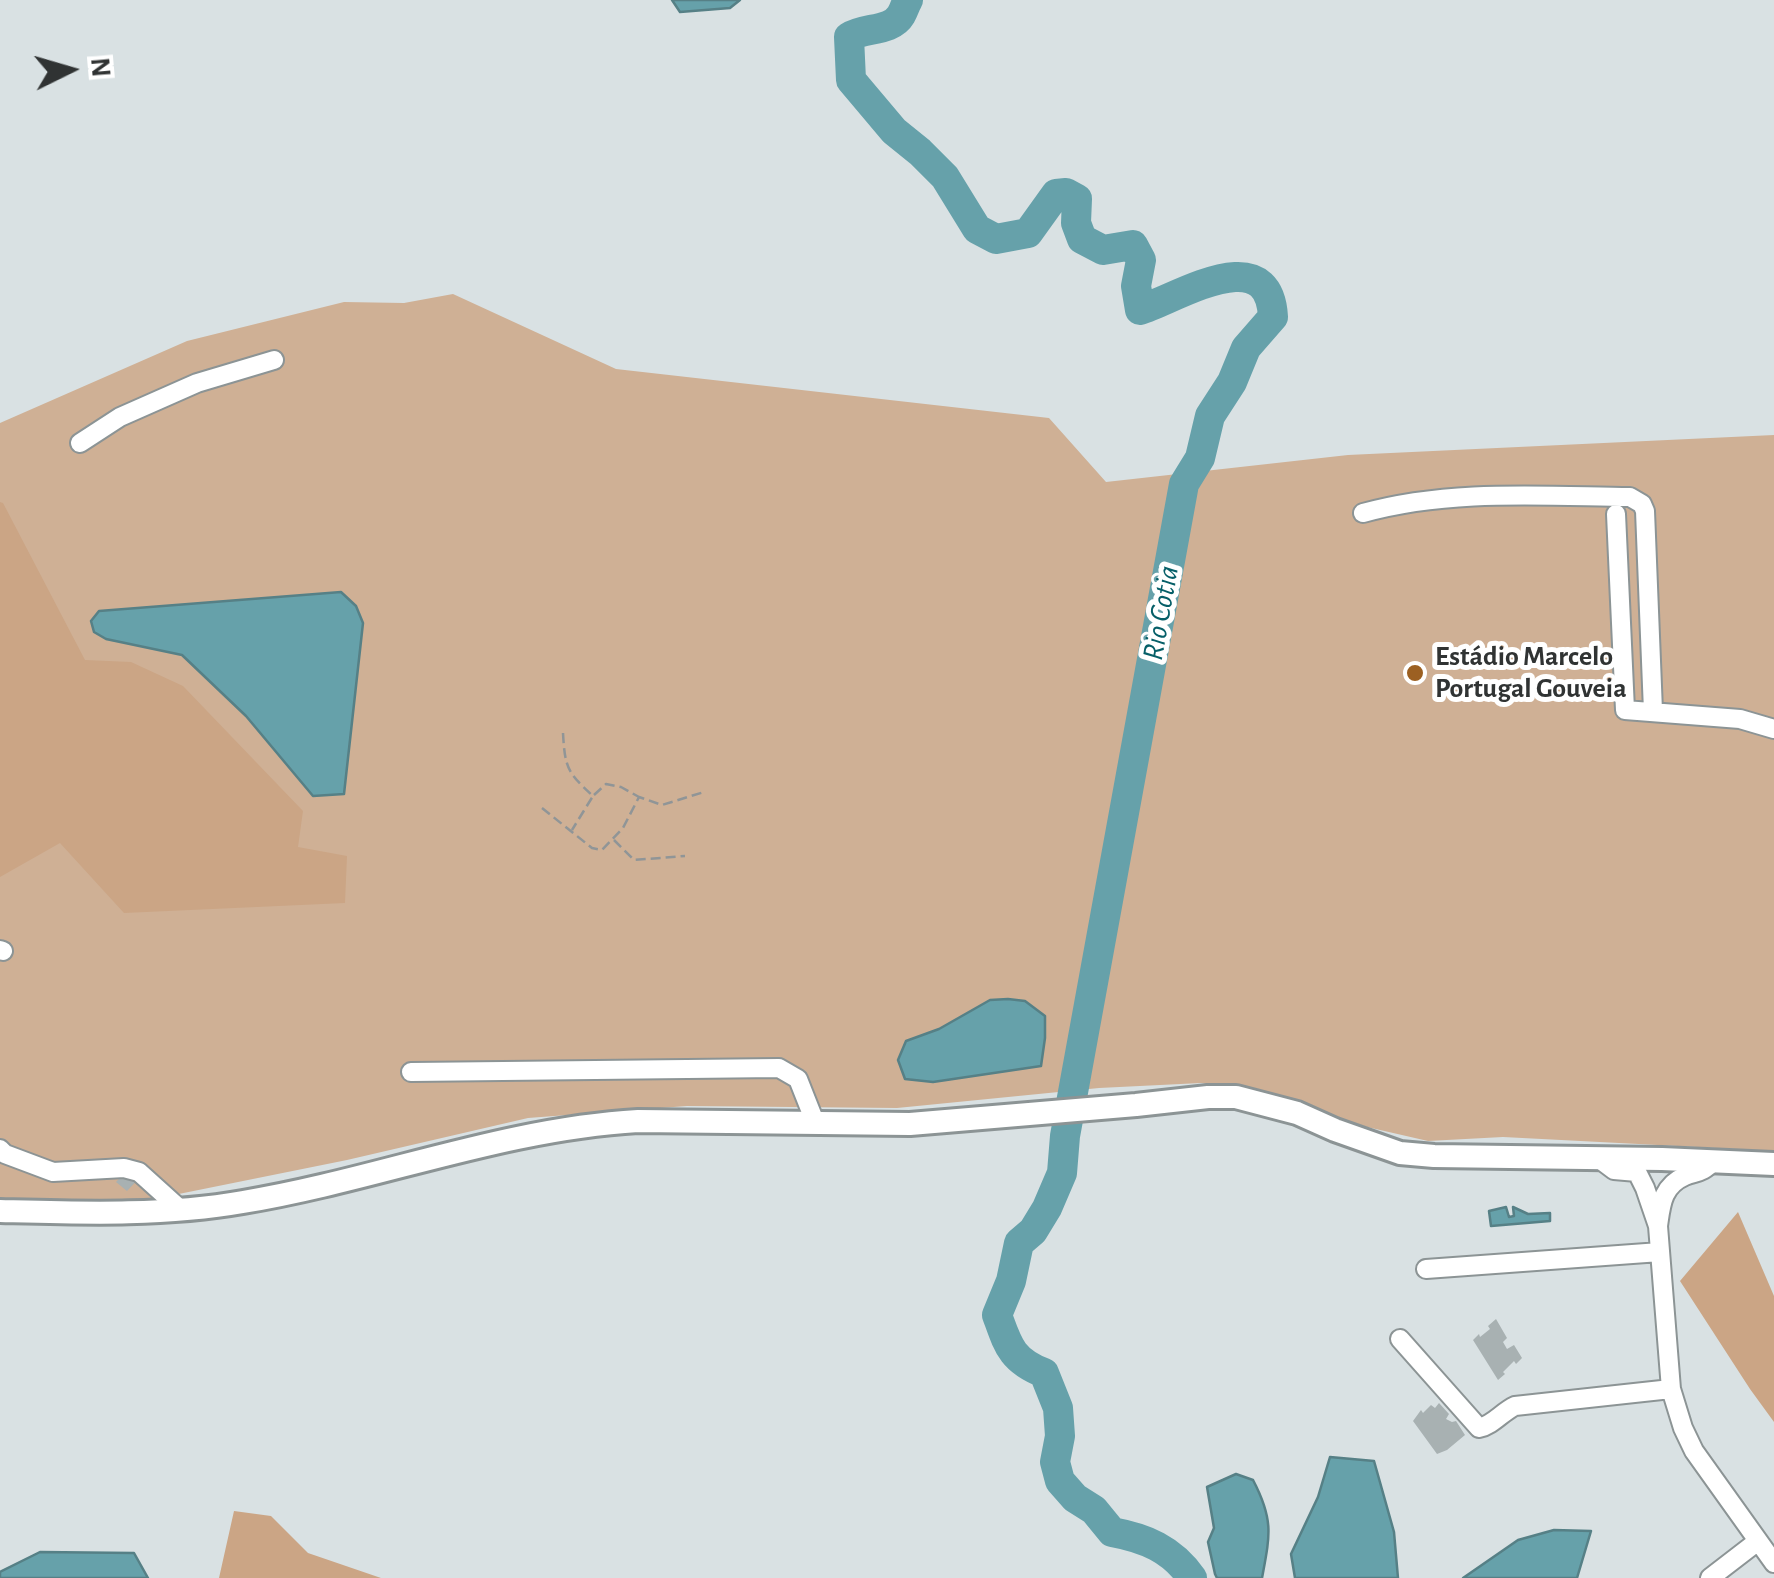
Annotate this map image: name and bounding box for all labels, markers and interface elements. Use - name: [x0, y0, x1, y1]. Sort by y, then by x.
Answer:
- north arrow: [20, 20, 120, 120]
- text: N: [85, 56, 115, 78]
- water label: Rio Cotia: [1135, 563, 1187, 663]
- place label: Estádio Marcelo Portugal Gouveia: [1435, 640, 1627, 706]
- marker: Estádio Marcelo Portugal Gouveia: [1404, 662, 1426, 684]

